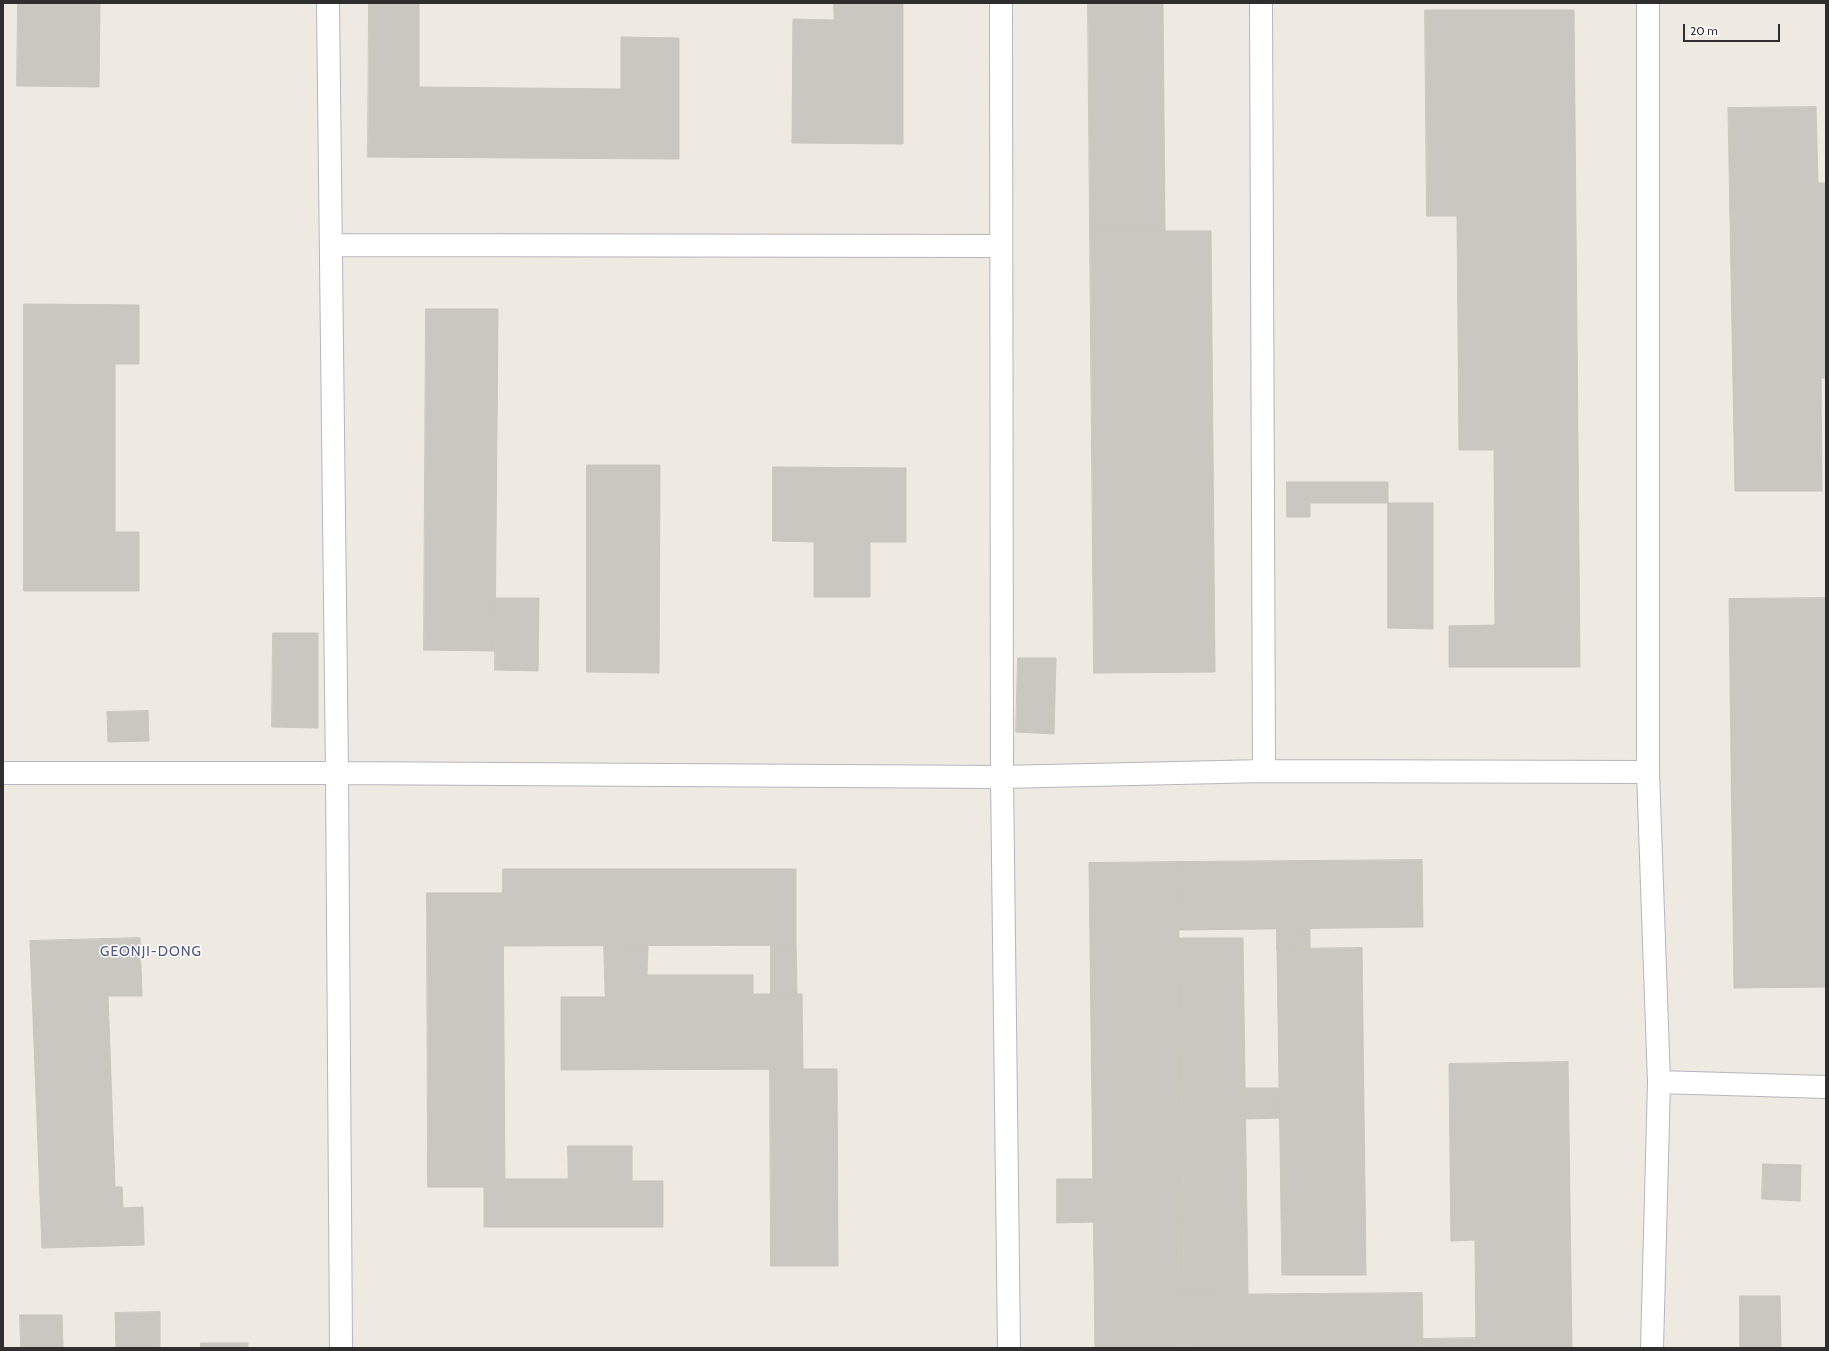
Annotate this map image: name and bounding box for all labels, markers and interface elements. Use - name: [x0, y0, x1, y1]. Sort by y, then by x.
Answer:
- scale bar: [1685, 16, 1782, 42]
- text: 20 m: [1690, 23, 1718, 38]
- district label: GEONJI-DONG: [100, 944, 202, 960]

